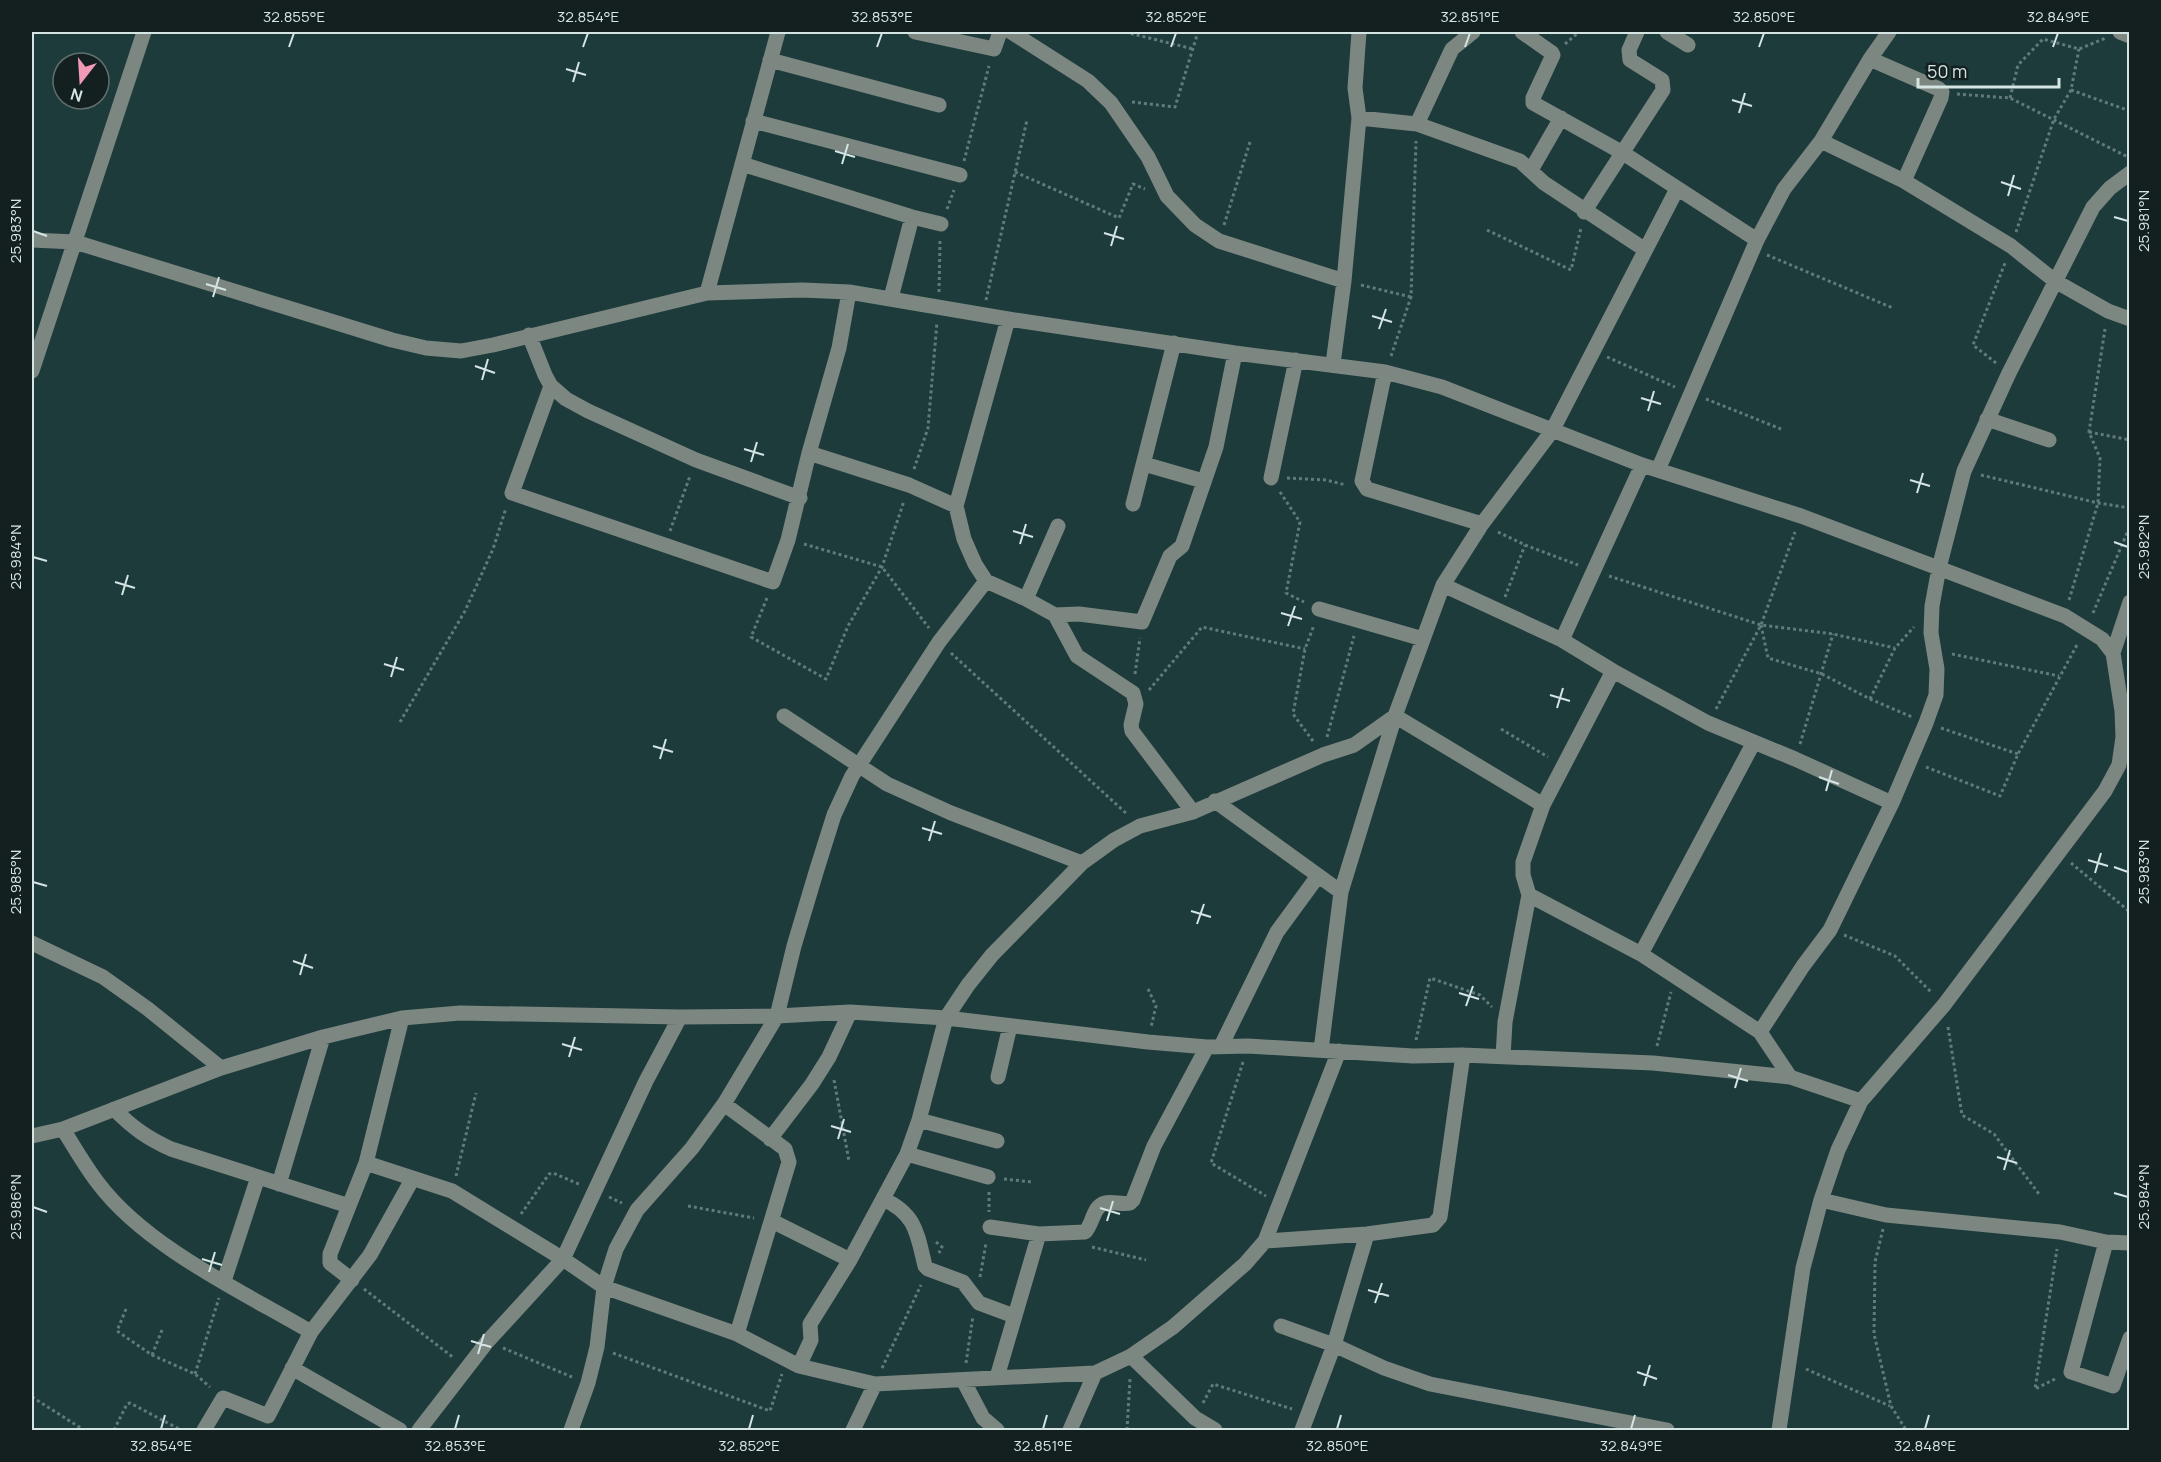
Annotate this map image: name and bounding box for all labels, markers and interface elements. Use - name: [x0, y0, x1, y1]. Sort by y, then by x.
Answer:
- text: 32.855°E: [263, 6, 325, 27]
- text: 32.854°E: [557, 6, 619, 27]
- text: 32.853°E: [851, 6, 913, 27]
- text: 32.852°E: [1145, 6, 1207, 27]
- text: 32.851°E: [1440, 6, 1500, 27]
- text: 32.850°E: [1733, 6, 1795, 27]
- text: 32.849°E: [2027, 6, 2089, 27]
- north arrow: [51, 51, 111, 111]
- scale bar: [1918, 51, 2059, 89]
- text: 50 m: [1927, 59, 1967, 83]
- text: N: [68, 83, 85, 108]
- text: 25.981°N: [2133, 190, 2154, 252]
- text: 25.983°N: [5, 199, 26, 263]
- text: 25.982°N: [2133, 515, 2154, 579]
- text: 25.984°N: [5, 525, 26, 589]
- text: 25.983°N: [2133, 840, 2154, 904]
- text: 25.985°N: [5, 850, 26, 914]
- text: 25.984°N: [2133, 1165, 2154, 1229]
- text: 25.986°N: [5, 1174, 26, 1240]
- text: 32.854°E: [130, 1435, 192, 1456]
- text: 32.853°E: [424, 1435, 486, 1456]
- text: 32.852°E: [718, 1435, 780, 1456]
- text: 32.851°E: [1013, 1435, 1073, 1456]
- text: 32.850°E: [1306, 1435, 1368, 1456]
- text: 32.849°E: [1600, 1435, 1662, 1456]
- text: 32.848°E: [1894, 1435, 1956, 1456]

